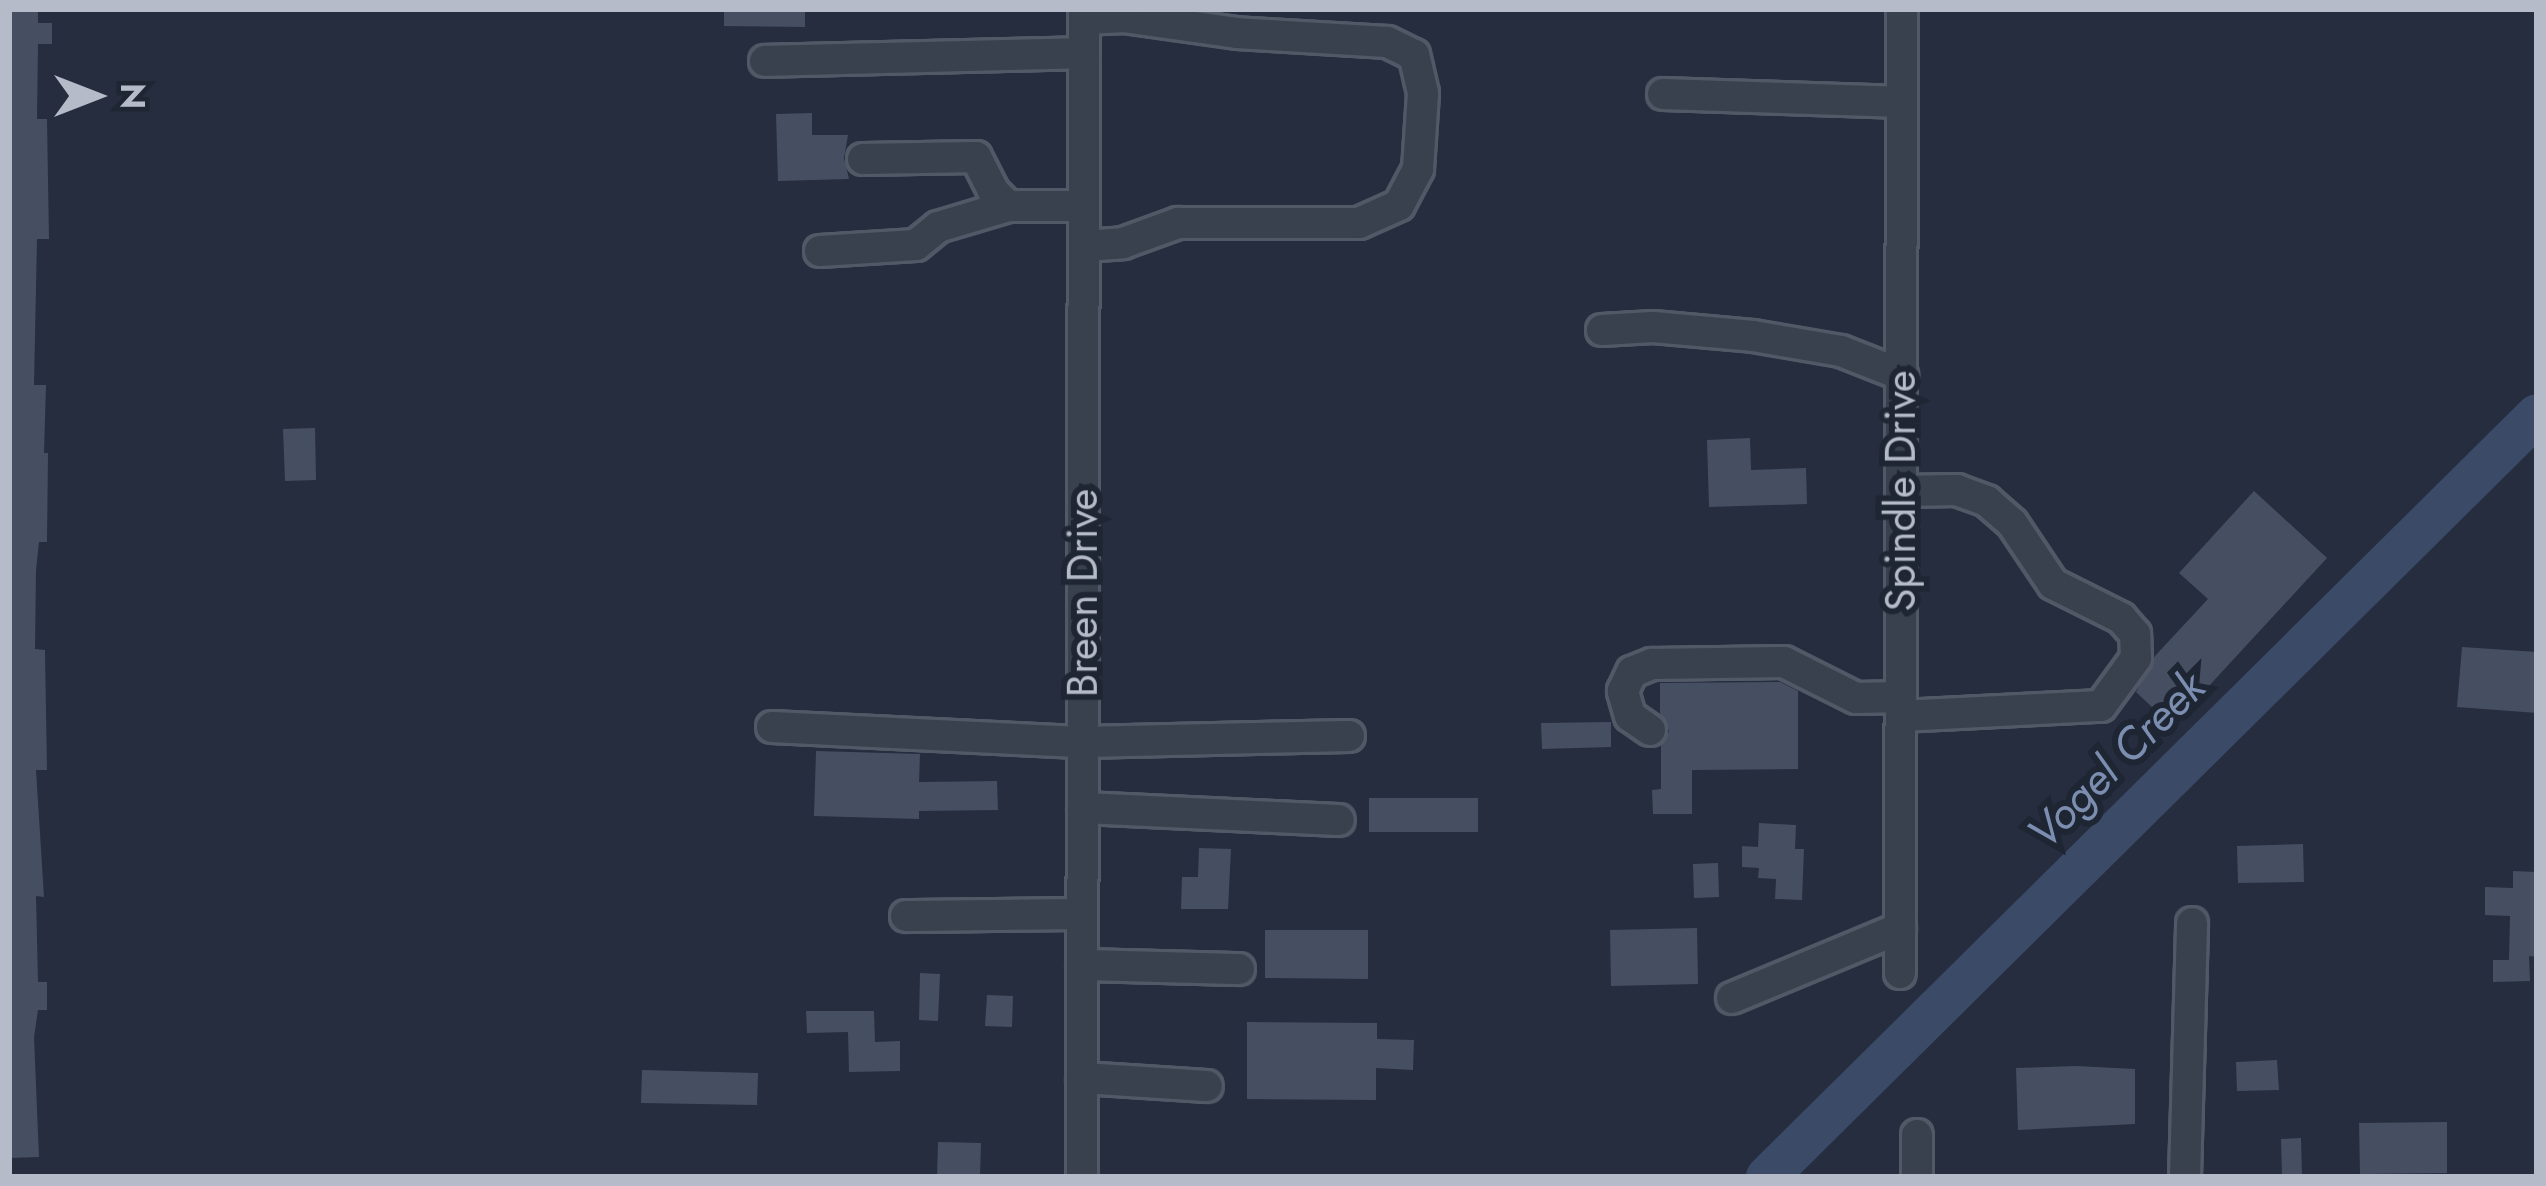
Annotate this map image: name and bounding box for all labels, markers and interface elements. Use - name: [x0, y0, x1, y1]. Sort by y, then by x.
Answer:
- north arrow: [36, 36, 156, 156]
- text: N: [109, 83, 156, 109]
- street label: Spindle Drive: [1876, 370, 1926, 612]
- street label: Breen Drive: [1058, 489, 1108, 697]
- water label: Vogel Creek: [2016, 660, 2216, 860]

